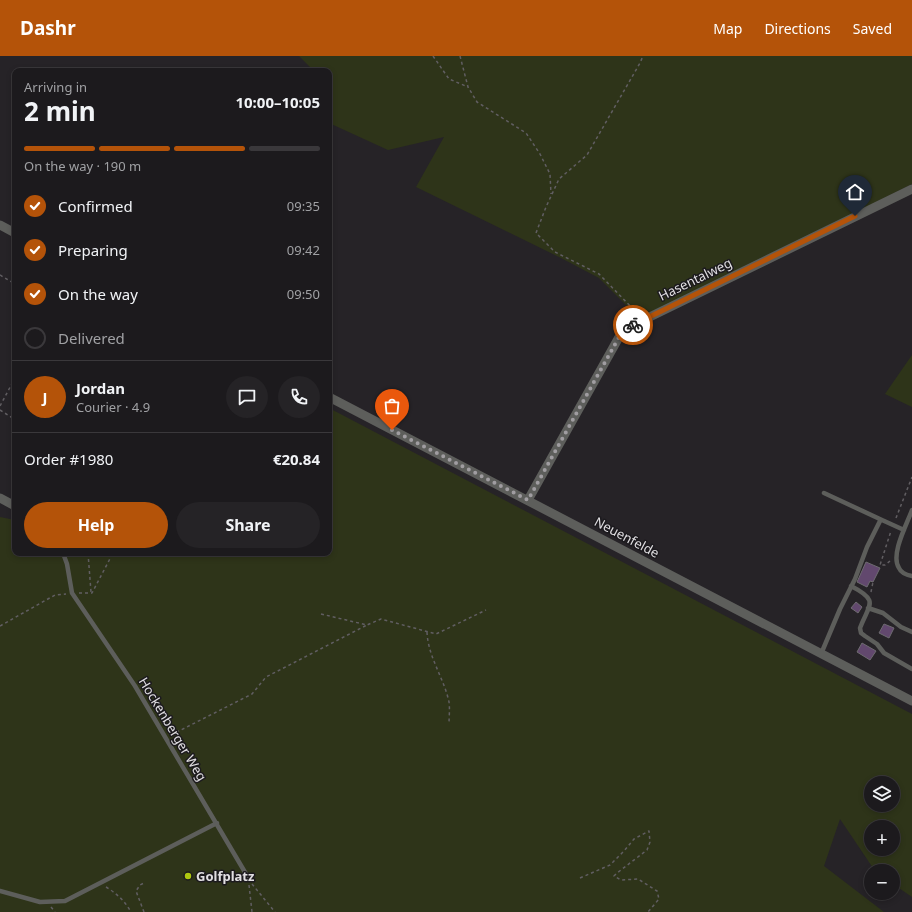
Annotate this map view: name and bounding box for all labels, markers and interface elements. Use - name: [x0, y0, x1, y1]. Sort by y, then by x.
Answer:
- text: Dashr: [20, 15, 76, 41]
- text: Map: [713, 19, 742, 38]
- text: Directions: [764, 19, 831, 38]
- text: Saved: [853, 19, 892, 38]
- text: Arriving in: [24, 78, 87, 96]
- text: 10:00–10:05: [235, 92, 320, 112]
- text: 2 min: [24, 93, 96, 129]
- text: On the way · 190 m: [24, 157, 141, 175]
- pin: [838, 175, 872, 216]
- icon: home: [844, 181, 866, 203]
- icon: check: [24, 195, 46, 217]
- text: Confirmed: [58, 196, 133, 216]
- text: 09:35: [287, 197, 320, 215]
- icon: check: [24, 239, 46, 261]
- text: Preparing: [58, 240, 128, 260]
- text: 09:42: [287, 241, 320, 259]
- street label: Hasentalweg: [655, 254, 735, 304]
- icon: check: [24, 283, 46, 305]
- text: On the way: [58, 284, 138, 304]
- text: 09:50: [287, 285, 320, 303]
- courier: [613, 305, 653, 345]
- icon: bike: [622, 314, 644, 336]
- text: Delivered: [58, 328, 125, 348]
- button: chat: [226, 376, 268, 418]
- button: phone: [278, 376, 320, 418]
- text: Jordan: [76, 378, 125, 398]
- text: J: [43, 387, 47, 407]
- pin: [375, 389, 409, 430]
- icon: bag: [381, 395, 403, 417]
- text: Courier · 4.9: [76, 398, 150, 416]
- text: Order #1980: [24, 449, 113, 469]
- text: €20.84: [273, 449, 320, 469]
- button: Help: [24, 502, 168, 548]
- button: Share: [176, 502, 320, 548]
- street label: Neuenfelde: [591, 512, 663, 562]
- street label: Hockenberger Weg: [135, 674, 211, 784]
- map controls: [864, 776, 900, 900]
- button: layers: [864, 776, 900, 812]
- button: +: [864, 820, 900, 856]
- button: −: [864, 864, 900, 900]
- place label: Golfplatz: [196, 867, 254, 885]
- marker: Golfplatz: [183, 871, 193, 881]

